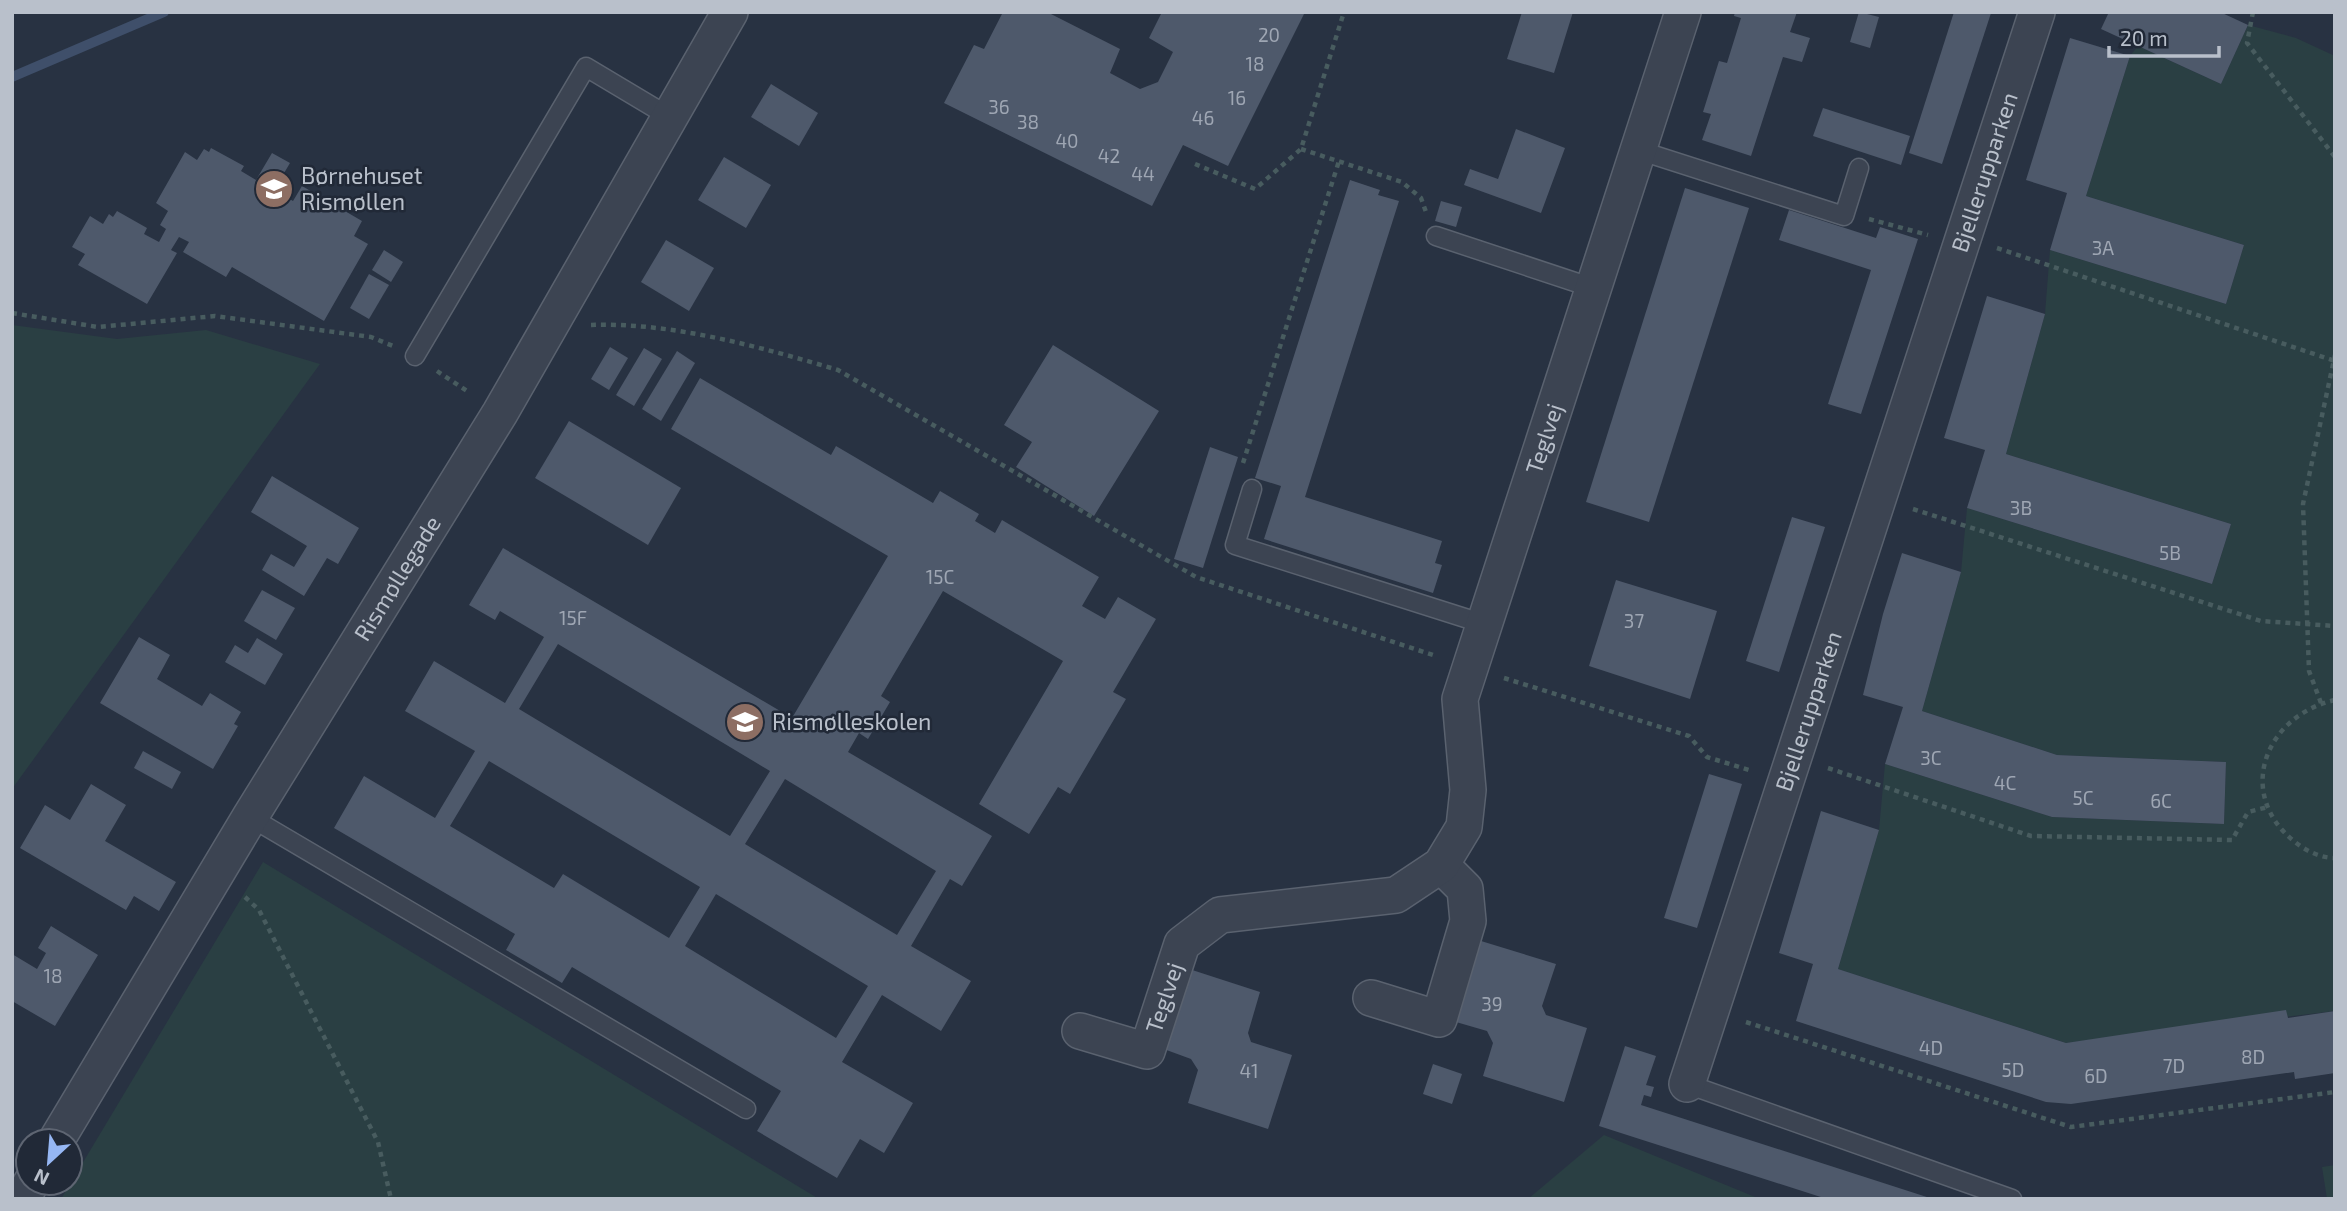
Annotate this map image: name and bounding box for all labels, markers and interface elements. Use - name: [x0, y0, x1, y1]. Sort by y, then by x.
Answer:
- scale bar: [2109, 14, 2219, 58]
- house number: 20: [1258, 23, 1280, 46]
- text: 20 m: [2120, 25, 2168, 50]
- house number: 18: [1245, 52, 1265, 75]
- house number: 16: [1228, 86, 1246, 109]
- street label: Bjellerupparken: [1945, 89, 2023, 256]
- house number: 36: [988, 95, 1010, 118]
- house number: 46: [1192, 106, 1214, 129]
- house number: 38: [1017, 110, 1039, 133]
- house number: 40: [1055, 129, 1079, 152]
- house number: 42: [1098, 144, 1120, 167]
- place label: Børnehuset Rismøllen: [301, 161, 423, 215]
- house number: 44: [1131, 162, 1155, 185]
- school or university icon: Børnehuset Rismøllen: [253, 168, 295, 210]
- house number: 3A: [2092, 236, 2114, 259]
- street label: Teglvej: [1519, 400, 1568, 477]
- house number: 3B: [2010, 496, 2032, 519]
- street label: Rismøllegade: [347, 510, 446, 646]
- house number: 5B: [2159, 541, 2181, 564]
- house number: 15C: [926, 565, 954, 588]
- house number: 15F: [559, 606, 587, 629]
- house number: 37: [1624, 609, 1644, 632]
- street label: Bjellerupparken: [1769, 628, 1847, 795]
- school or university icon: Rismølleskolen: [724, 701, 766, 743]
- place label: Rismølleskolen: [772, 707, 931, 735]
- house number: 3C: [1920, 746, 1942, 769]
- house number: 4C: [1994, 771, 2016, 794]
- house number: 5C: [2072, 786, 2094, 809]
- house number: 6C: [2150, 789, 2172, 812]
- street label: Teglvej: [1139, 959, 1188, 1036]
- house number: 18: [43, 964, 63, 987]
- house number: 39: [1481, 992, 1503, 1015]
- house number: 4D: [1919, 1036, 1943, 1059]
- house number: 8D: [2241, 1045, 2265, 1068]
- house number: 7D: [2163, 1054, 2185, 1077]
- house number: 5D: [2002, 1058, 2024, 1081]
- house number: 41: [1239, 1059, 1259, 1082]
- house number: 6D: [2084, 1064, 2108, 1087]
- north arrow: [14, 1127, 84, 1197]
- text: N: [30, 1164, 53, 1191]

